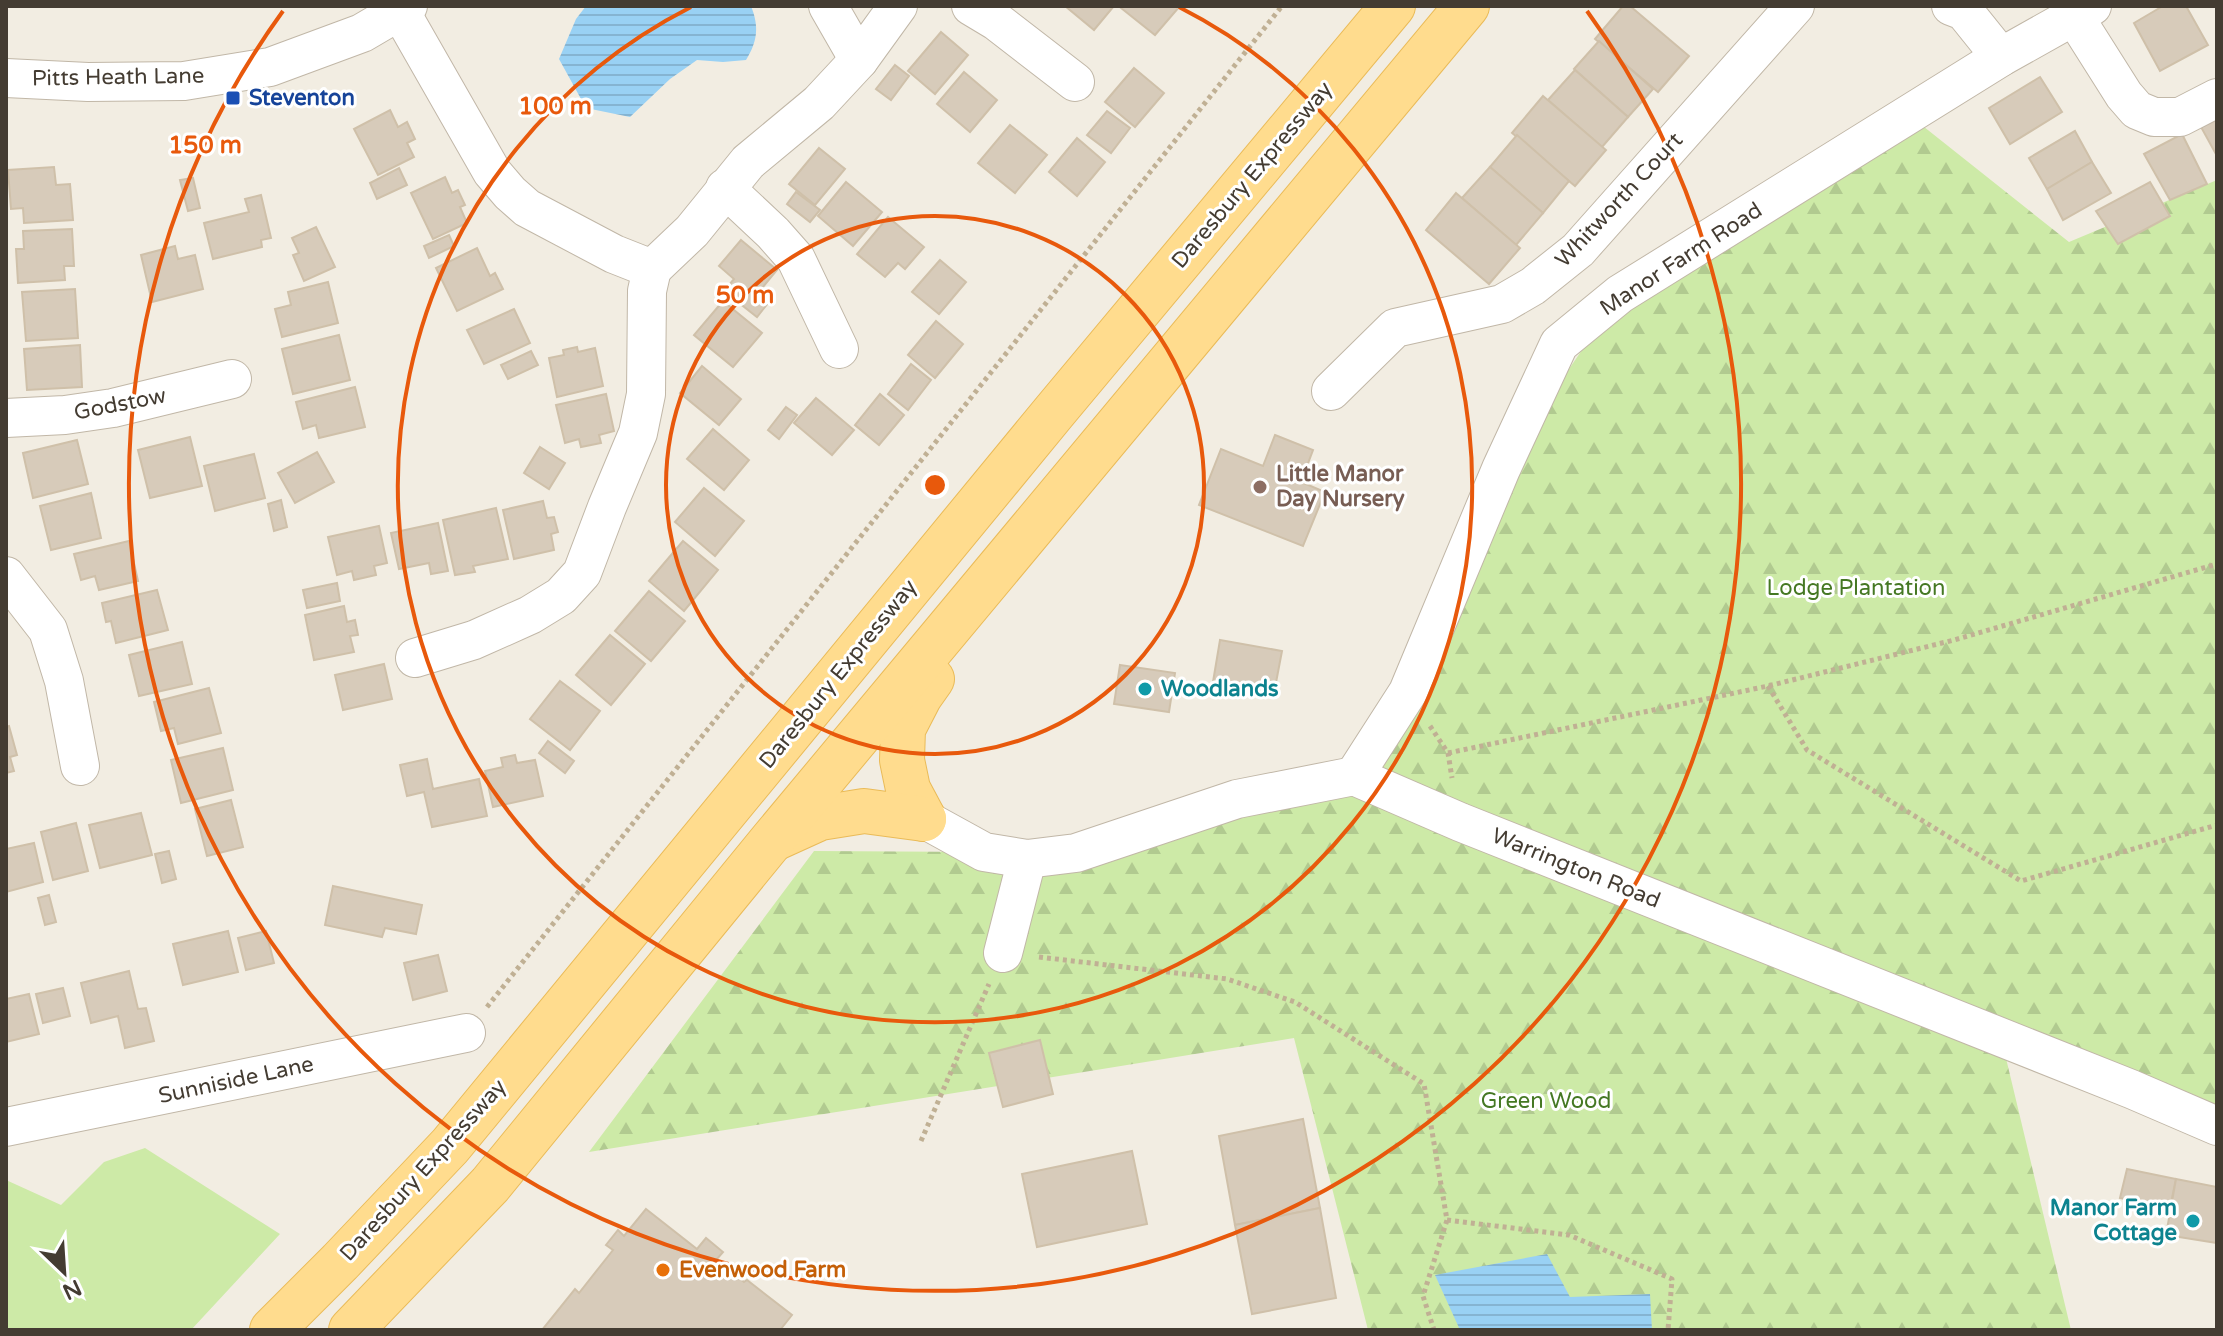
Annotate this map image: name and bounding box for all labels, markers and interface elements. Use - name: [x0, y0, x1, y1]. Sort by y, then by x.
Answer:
- street label: Pitts Heath Lane: [32, 62, 204, 92]
- street label: Daresbury Expressway: [1166, 76, 1338, 274]
- place label: Steventon: [249, 85, 355, 111]
- marker: Steventon: [224, 89, 242, 107]
- text: 100 m: [518, 92, 592, 121]
- street label: Whitworth Court: [1550, 127, 1688, 273]
- text: 150 m: [168, 131, 242, 160]
- street label: Manor Farm Road: [1595, 197, 1767, 321]
- text: 50 m: [716, 281, 774, 310]
- street label: Godstow: [72, 382, 168, 426]
- place label: Little Manor Day Nursery: [1276, 461, 1405, 512]
- centre of rings: [921, 471, 949, 499]
- marker: Little Manor Day Nursery: [1251, 478, 1269, 496]
- street label: Daresbury Expressway: [754, 574, 922, 774]
- park label: Lodge Plantation: [1767, 575, 1945, 601]
- place label: Woodlands: [1161, 676, 1279, 702]
- marker: Woodlands: [1136, 680, 1154, 698]
- street label: Warrington Road: [1488, 822, 1664, 914]
- street label: Sunniside Lane: [156, 1051, 316, 1109]
- street label: Daresbury Expressway: [334, 1074, 512, 1266]
- park label: Green Wood: [1481, 1088, 1611, 1114]
- place label: Manor Farm Cottage: [2050, 1195, 2177, 1246]
- marker: Manor Farm Cottage: [2184, 1212, 2202, 1230]
- north arrow: [24, 1232, 104, 1312]
- place label: Evenwood Farm: [679, 1257, 846, 1283]
- marker: Evenwood Farm: [654, 1261, 672, 1279]
- text: N: [59, 1274, 86, 1305]

